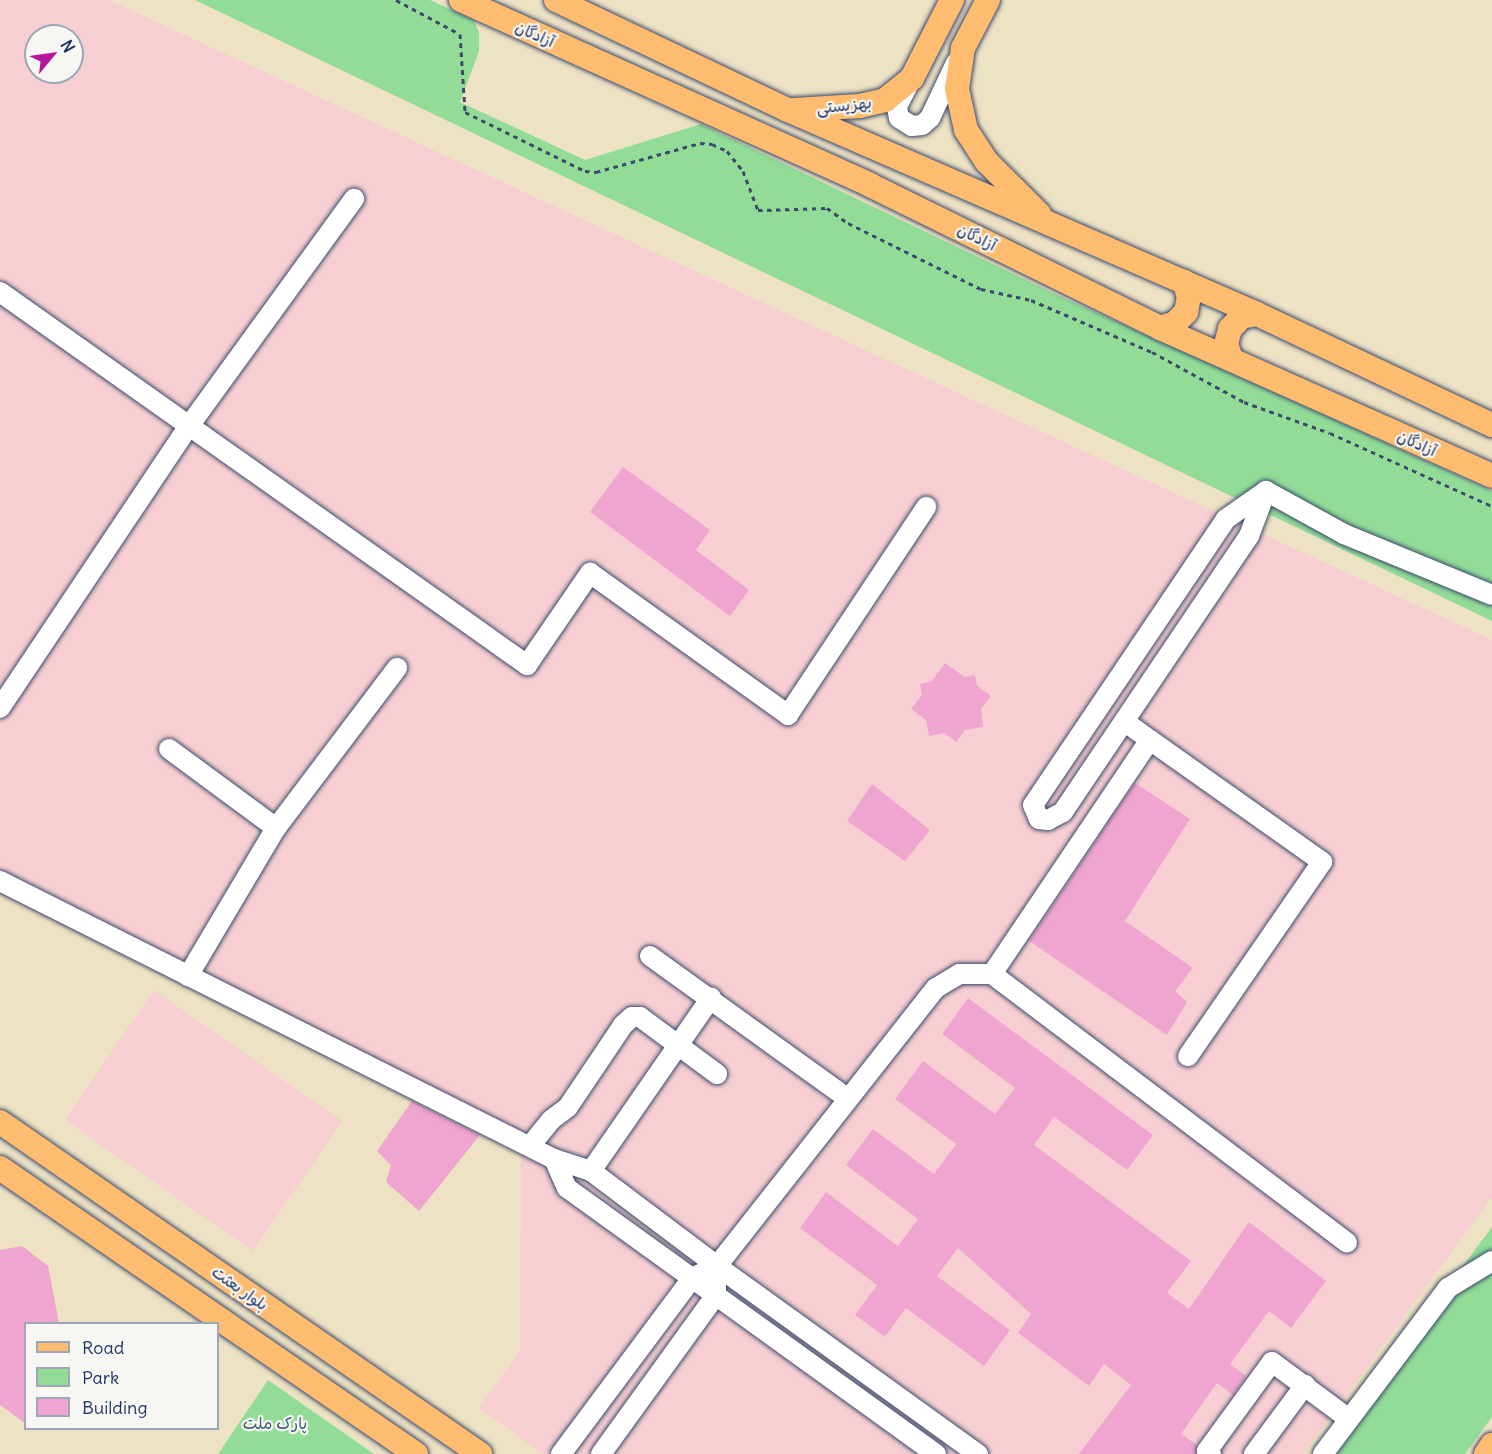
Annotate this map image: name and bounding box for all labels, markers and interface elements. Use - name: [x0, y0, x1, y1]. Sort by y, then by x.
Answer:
- street label: آزادگان: [512, 17, 558, 51]
- north arrow: [24, 24, 84, 84]
- text: N: [57, 37, 79, 56]
- street label: بهزیستی: [815, 93, 873, 117]
- street label: آزادگان: [954, 219, 1000, 255]
- street label: آزادگان: [1394, 426, 1440, 460]
- street label: بلوار بعثت: [208, 1262, 272, 1314]
- legend: [24, 1322, 219, 1430]
- text: Road: [82, 1336, 124, 1359]
- text: Park: [82, 1366, 119, 1389]
- text: Building: [82, 1396, 147, 1419]
- park label: پارک ملت: [243, 1413, 307, 1433]

